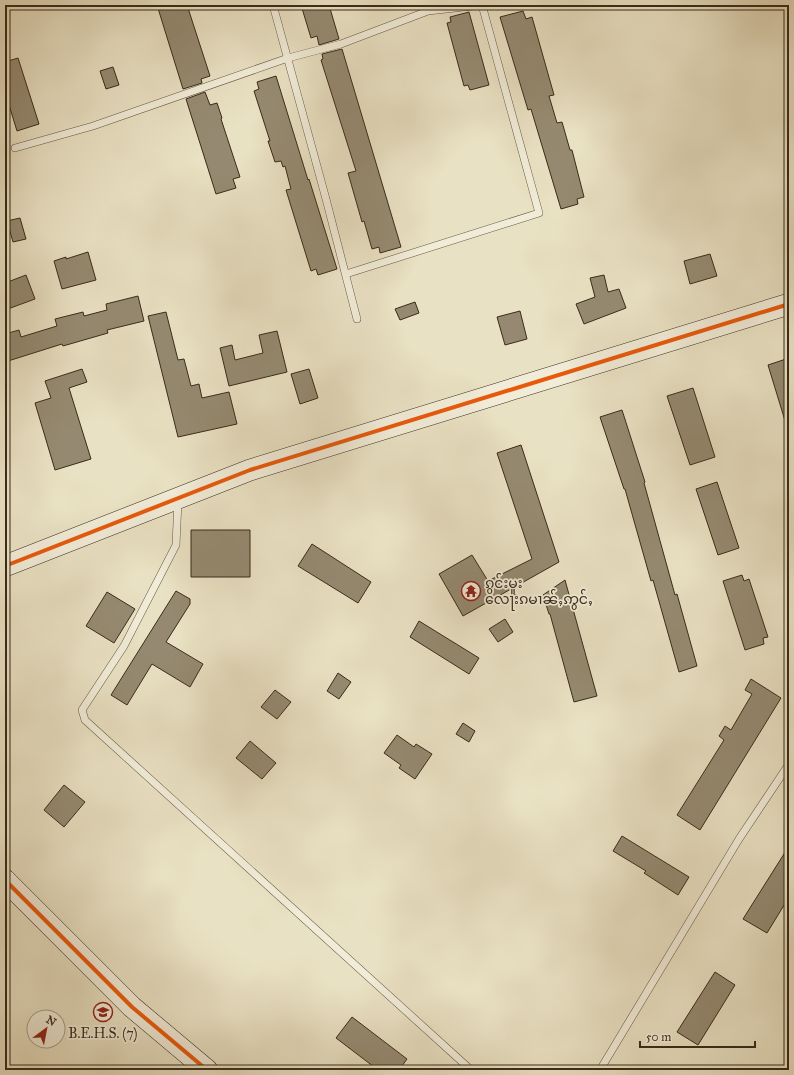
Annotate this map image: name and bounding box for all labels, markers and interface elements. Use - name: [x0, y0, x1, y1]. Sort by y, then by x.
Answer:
- place label: ၵွင်းမူး လေႃးၵမၢၼ်ႇဢွင်ႇ: [485, 573, 593, 611]
- temple icon: ၵွင်းမူး လေႃးၵမၢၼ်ႇဢွင်ႇ: [460, 580, 482, 602]
- school or university icon: B.E.H.S. (7): [92, 1001, 114, 1023]
- north arrow: [26, 1009, 66, 1049]
- text: N: [44, 1013, 59, 1029]
- scale bar: [640, 1023, 755, 1049]
- place label: B.E.H.S. (7): [68, 1025, 138, 1043]
- text: 50 m: [646, 1030, 671, 1044]

